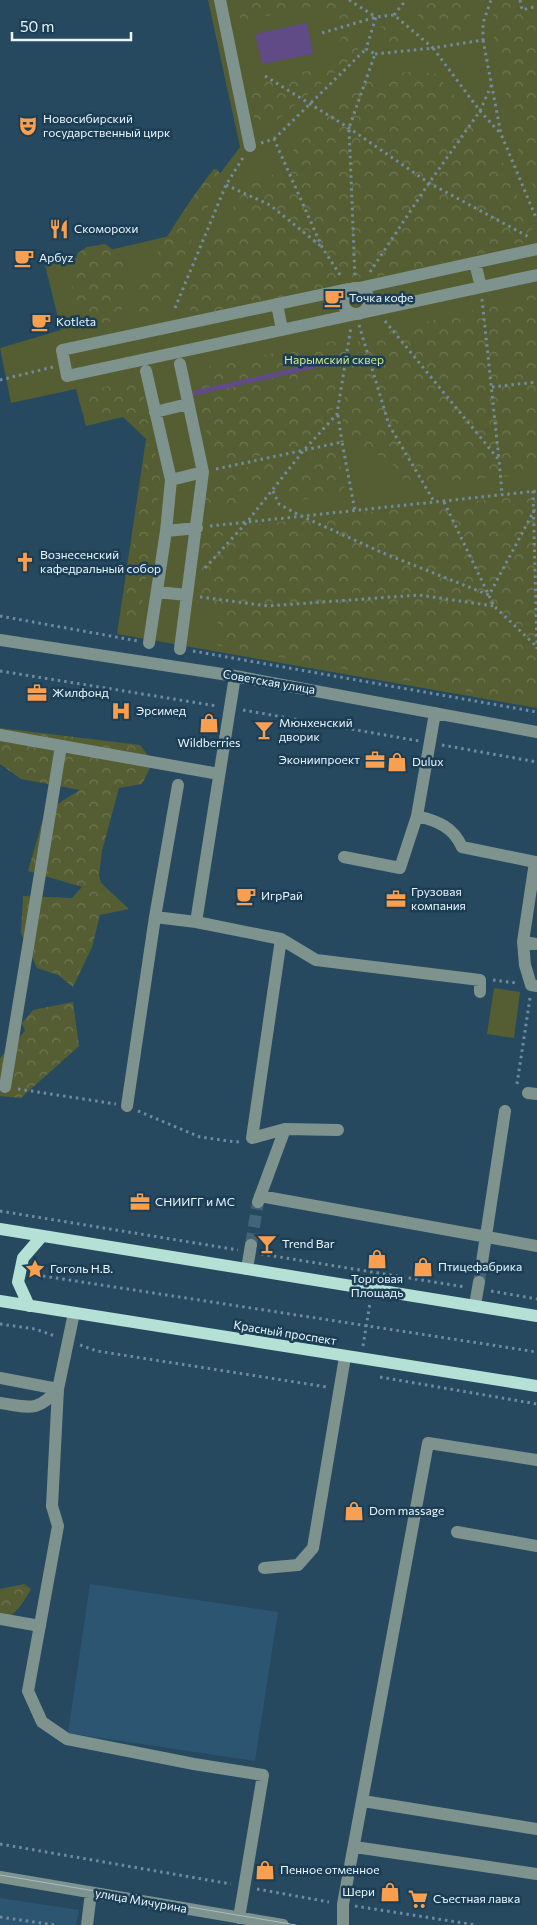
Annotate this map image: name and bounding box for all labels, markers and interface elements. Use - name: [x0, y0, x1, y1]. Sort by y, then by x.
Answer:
- scale bar: [12, 10, 131, 42]
- text: 50 m: [20, 17, 54, 35]
- place label: Новосибирский государственный цирк: [43, 111, 171, 139]
- theatre icon: Новосибирский государственный цирк: [17, 115, 39, 137]
- restaurant icon: Скоморохи: [48, 218, 70, 240]
- place label: Скоморохи: [74, 221, 138, 235]
- cafe icon: Арбуz: [13, 247, 35, 269]
- place label: Арбуz: [39, 250, 74, 264]
- cafe icon: Точка кофе: [323, 287, 345, 309]
- place label: Точка кофе: [349, 290, 413, 304]
- cafe icon: Kotleta: [30, 311, 52, 333]
- place label: Kotleta: [56, 314, 96, 328]
- park label: Нарымский сквер: [284, 352, 384, 366]
- place label: Вознесенский кафедральный собор: [40, 547, 161, 575]
- church icon: Вознесенский кафедральный собор: [14, 551, 36, 573]
- street label: Советская улица: [222, 666, 317, 696]
- office icon: Жилфонд: [26, 682, 48, 704]
- place label: Жилфонд: [52, 685, 109, 699]
- hospital icon: Эрсимед: [110, 700, 132, 722]
- place label: Эрсимед: [136, 703, 186, 717]
- shop icon: Wildberries: [198, 712, 220, 734]
- place label: Мюнхенский дворик: [279, 715, 353, 743]
- bar icon: Мюнхенский дворик: [253, 719, 275, 741]
- place label: Wildberries: [177, 735, 241, 749]
- office icon: Экониипроект: [364, 749, 386, 771]
- shop icon: Dulux: [386, 751, 408, 773]
- place label: Экониипроект: [278, 752, 360, 766]
- place label: Dulux: [412, 754, 444, 768]
- place label: Грузовая компания: [411, 884, 466, 912]
- cafe icon: ИгрРай: [235, 885, 257, 907]
- place label: ИгрРай: [261, 888, 303, 902]
- office icon: Грузовая компания: [385, 888, 407, 910]
- office icon: СНИИГГ и МС: [129, 1191, 151, 1213]
- place label: СНИИГГ и МС: [155, 1194, 235, 1208]
- bar icon: Trend Bar: [256, 1233, 278, 1255]
- place label: Trend Bar: [282, 1236, 335, 1250]
- shop icon: Торговая Площадь: [366, 1248, 388, 1270]
- shop icon: Птицефабрика: [412, 1256, 434, 1278]
- place icon: Гоголь Н.В.: [24, 1258, 46, 1280]
- place label: Птицефабрика: [438, 1259, 522, 1273]
- place label: Гоголь Н.В.: [50, 1261, 113, 1275]
- place label: Торговая Площадь: [351, 1271, 403, 1299]
- street label: Красный проспект: [233, 1317, 338, 1347]
- shop icon: Dom massage: [343, 1500, 365, 1522]
- place label: Dom massage: [369, 1503, 444, 1517]
- shop icon: Пенное отменное: [254, 1859, 276, 1881]
- place label: Пенное отменное: [280, 1862, 379, 1876]
- shop icon: Шери: [379, 1881, 401, 1903]
- place label: Шери: [342, 1884, 375, 1898]
- street label: улица Мичурина: [94, 1885, 188, 1915]
- supermarket icon: Съестная лавка: [407, 1888, 429, 1910]
- place label: Съестная лавка: [433, 1891, 520, 1905]

